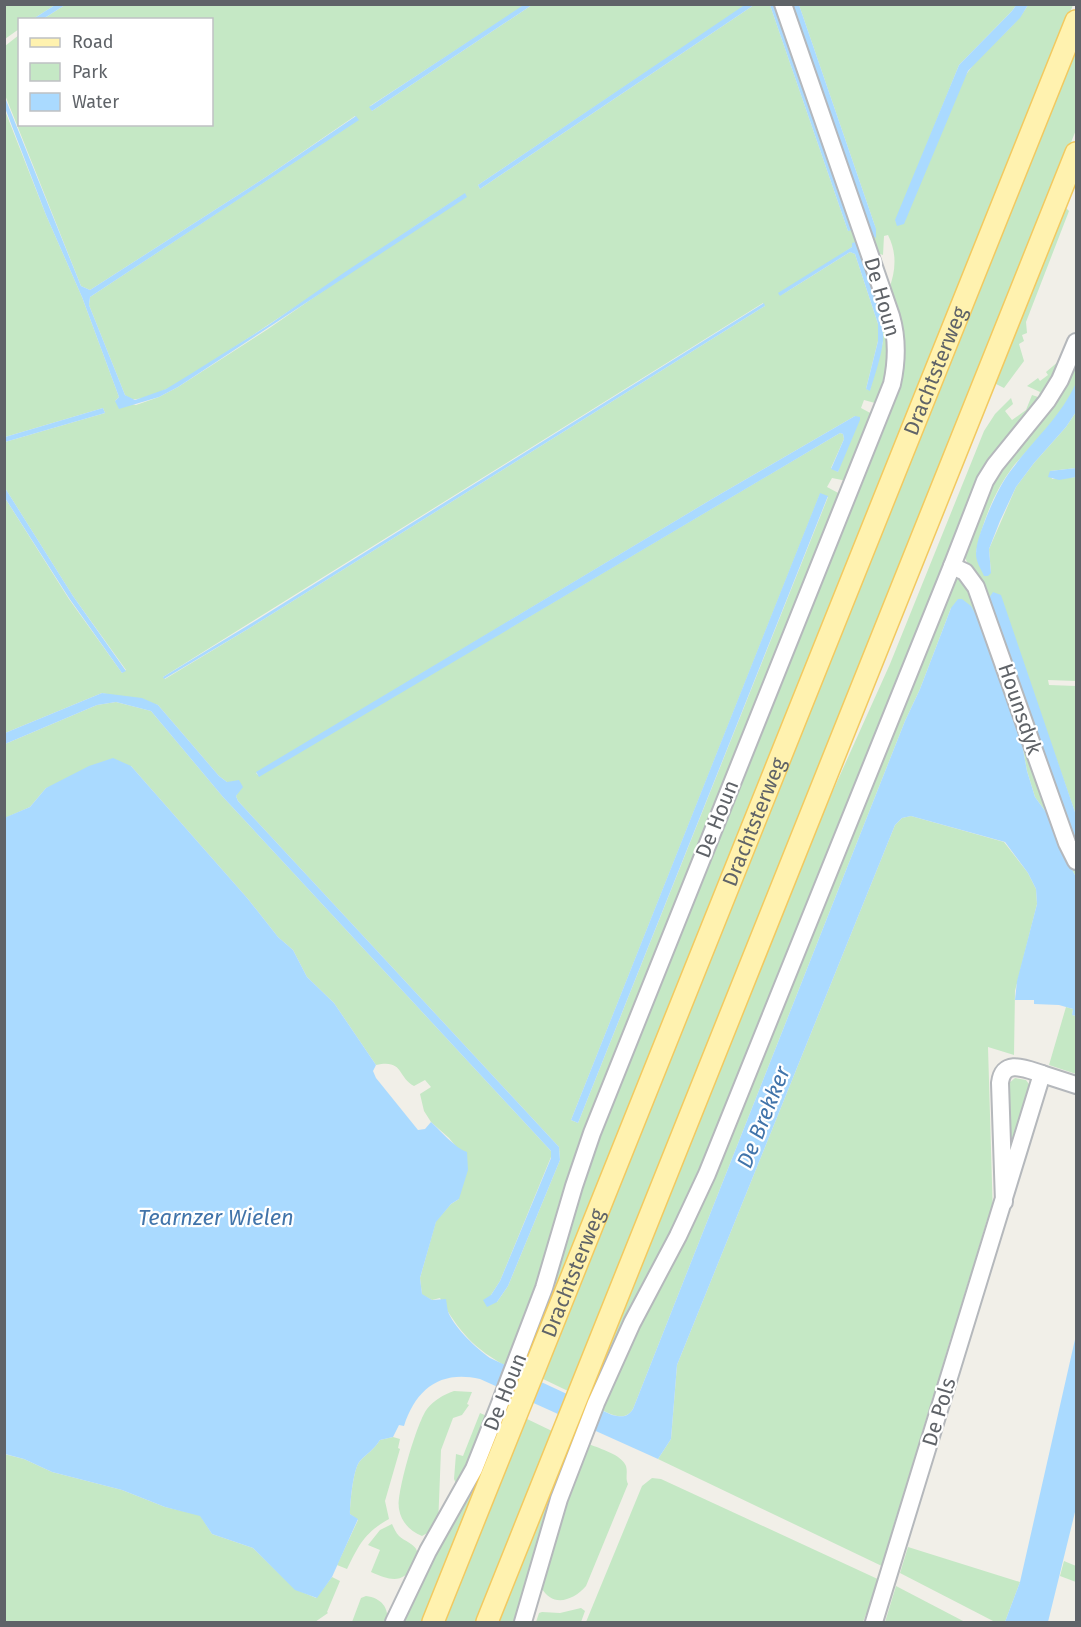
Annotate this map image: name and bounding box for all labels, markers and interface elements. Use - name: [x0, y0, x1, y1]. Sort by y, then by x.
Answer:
- legend: [18, 18, 213, 126]
- text: Road: [72, 31, 114, 53]
- text: Park: [72, 61, 108, 83]
- text: Water: [72, 91, 119, 113]
- street label: De Houn: [858, 254, 906, 340]
- street label: Drachtsterweg: [898, 303, 973, 439]
- street label: Hounsdyk: [992, 660, 1048, 758]
- street label: Drachtsterweg: [717, 754, 792, 890]
- street label: De Houn: [690, 776, 744, 862]
- water label: De Brekker: [731, 1062, 796, 1172]
- water label: Tearnzer Wielen: [138, 1204, 294, 1231]
- street label: Drachtsterweg: [536, 1205, 611, 1341]
- street label: De Houn: [478, 1349, 532, 1435]
- street label: De Pols: [916, 1374, 962, 1449]

